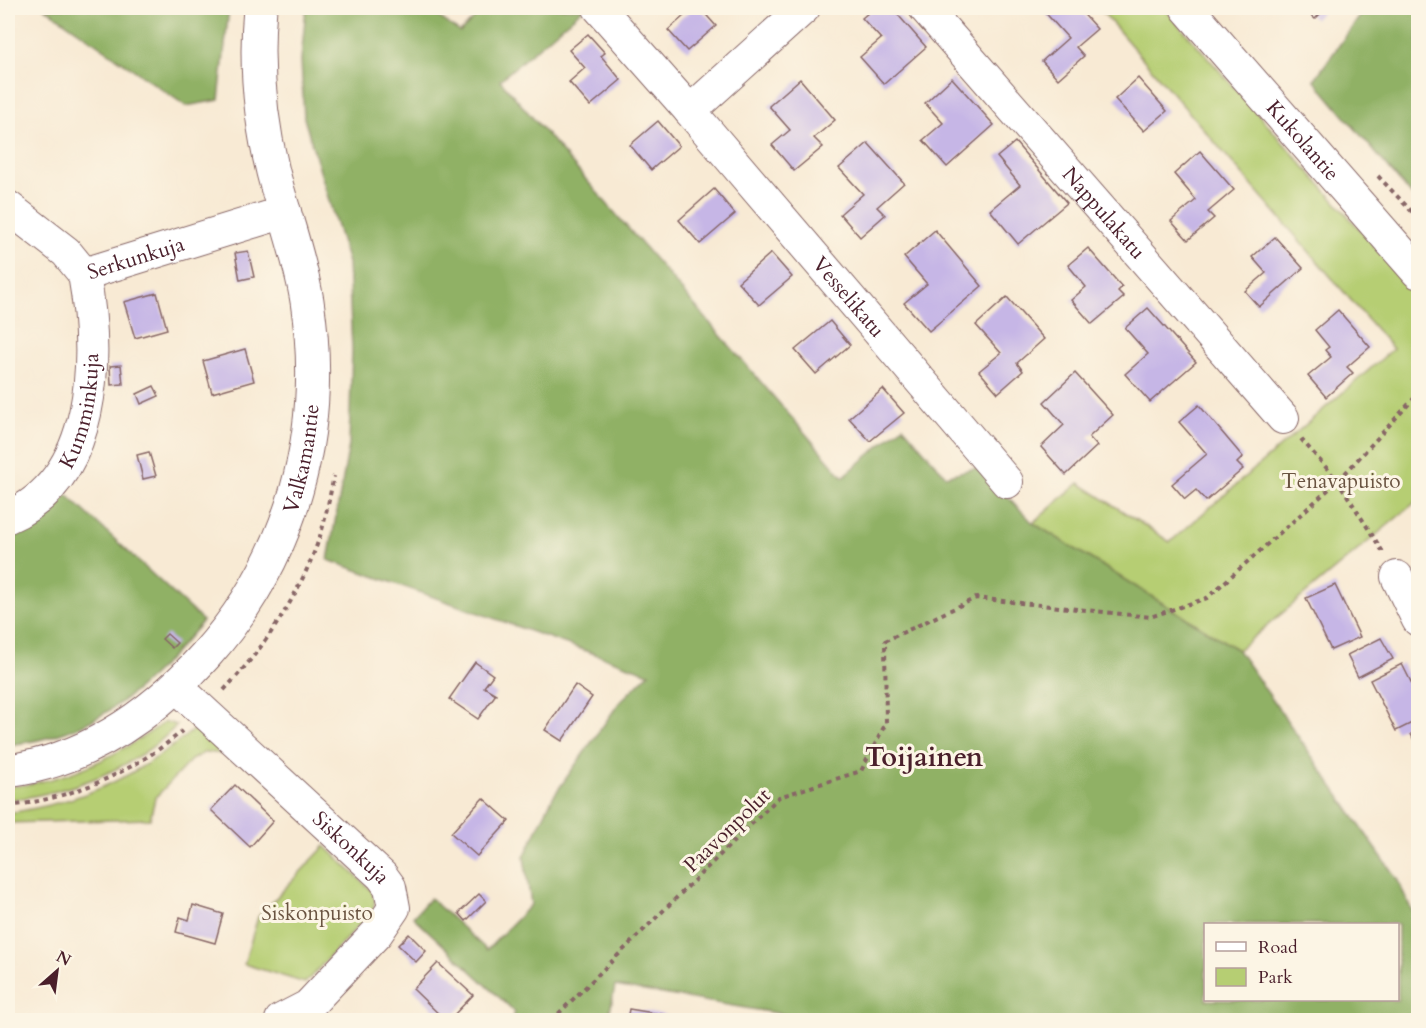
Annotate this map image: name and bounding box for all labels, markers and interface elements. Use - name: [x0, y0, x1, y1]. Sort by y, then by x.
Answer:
- street label: Kukolantie: [1259, 94, 1346, 187]
- street label: Nappulakatu: [1055, 161, 1152, 266]
- street label: Serkunkuja: [84, 230, 188, 287]
- street label: Vesselikatu: [805, 250, 891, 344]
- street label: Kumminkuja: [52, 353, 106, 474]
- street label: Valkamantie: [276, 403, 326, 517]
- park label: Tenavapuisto: [1281, 467, 1401, 496]
- district label: Toijainen: [865, 739, 984, 776]
- street label: Paavonpolut: [678, 781, 777, 879]
- street label: Siskonkuja: [306, 805, 397, 890]
- park label: Siskonpuisto: [261, 899, 373, 928]
- legend: [1204, 923, 1399, 1001]
- text: Road: [1258, 935, 1298, 960]
- north arrow: [27, 941, 87, 1001]
- text: N: [52, 946, 75, 972]
- text: Park: [1258, 965, 1293, 990]

